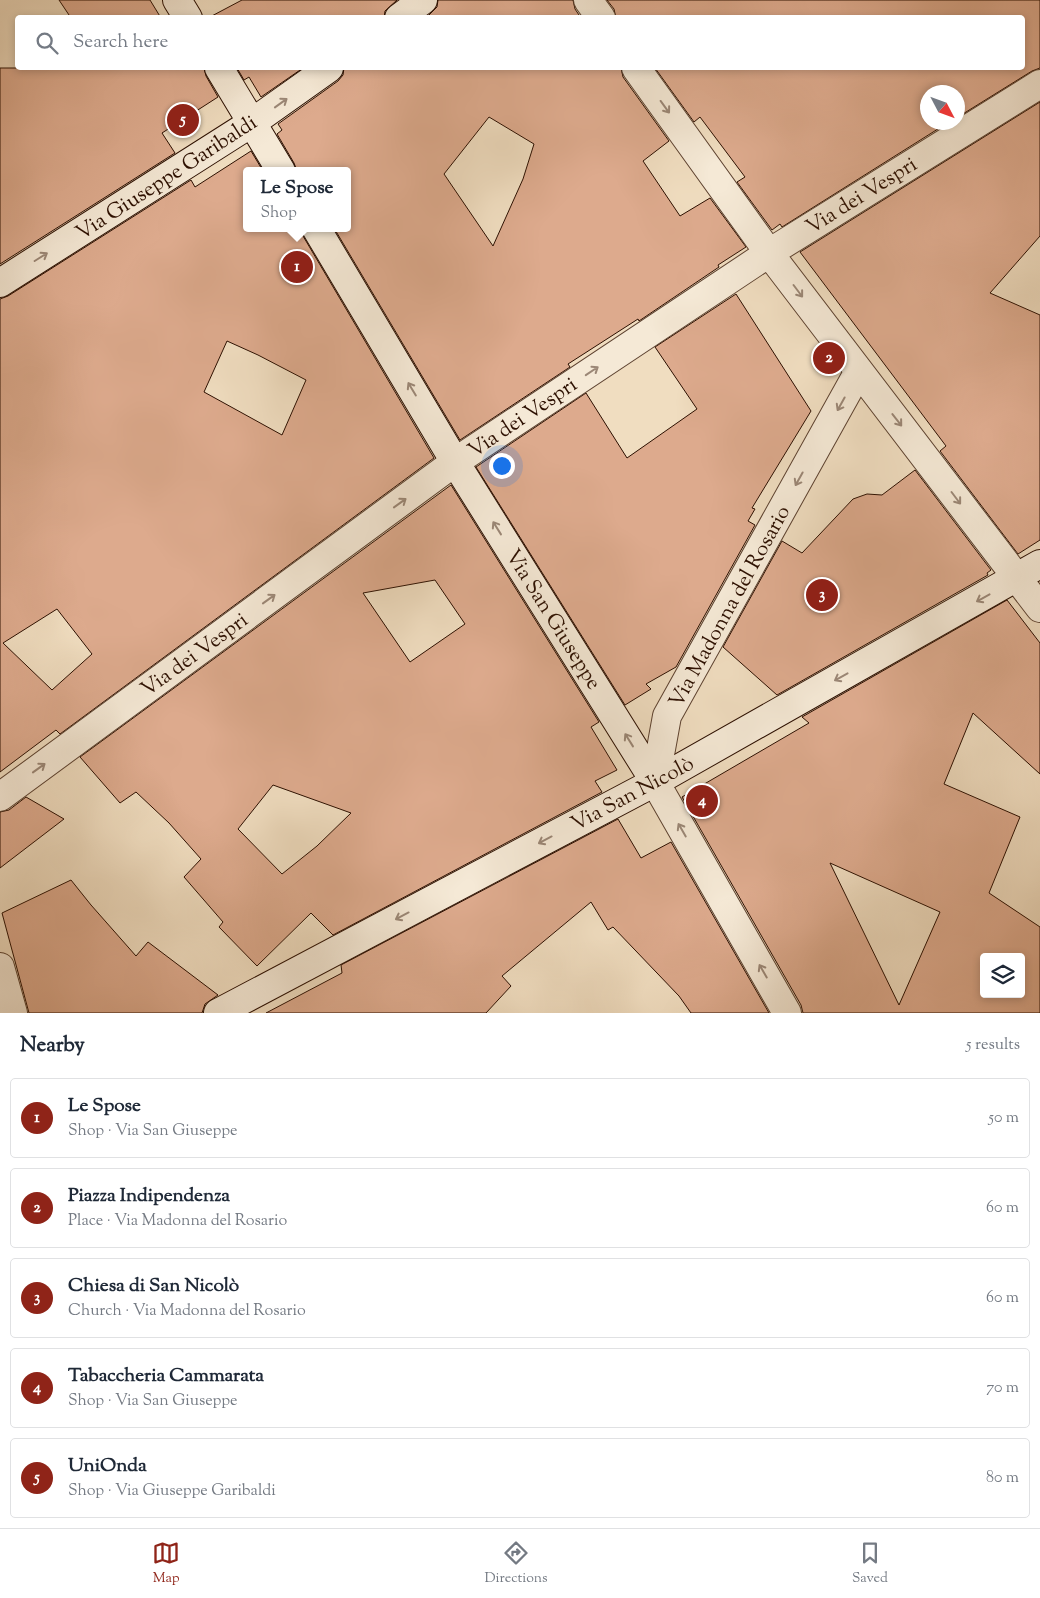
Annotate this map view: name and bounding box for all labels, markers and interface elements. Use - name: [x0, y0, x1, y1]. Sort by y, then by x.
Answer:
- search box: [15, 15, 1025, 70]
- icon: search: [33, 29, 61, 57]
- text: Search here: [73, 29, 168, 56]
- north arrow: [920, 85, 965, 130]
- one-way arrow: [273, 97, 287, 108]
- one-way arrow: [660, 100, 670, 114]
- pin: 5: [167, 101, 199, 139]
- street label: Via Giuseppe Garibaldi: [70, 109, 264, 249]
- street label: Via dei Vespri: [801, 151, 924, 243]
- popup: [243, 167, 351, 232]
- text: Le Spose: [261, 175, 333, 202]
- text: Shop: [261, 202, 297, 225]
- pin: 1: [281, 248, 313, 286]
- one-way arrow: [34, 252, 48, 262]
- one-way arrow: [793, 285, 804, 298]
- pin: 2: [813, 339, 845, 377]
- one-way arrow: [584, 366, 598, 376]
- street label: Via dei Vespri: [462, 371, 584, 466]
- one-way arrow: [407, 383, 417, 397]
- one-way arrow: [836, 396, 845, 411]
- one-way arrow: [892, 413, 903, 426]
- your location: [489, 453, 515, 479]
- one-way arrow: [794, 472, 804, 486]
- one-way arrow: [951, 491, 961, 505]
- one-way arrow: [393, 497, 406, 508]
- street label: Via Madonna del Rosario: [663, 500, 799, 714]
- one-way arrow: [492, 522, 502, 536]
- street label: Via San Giuseppe: [497, 544, 608, 696]
- pin: 3: [806, 576, 838, 614]
- one-way arrow: [976, 593, 990, 603]
- one-way arrow: [262, 594, 276, 604]
- street label: Via dei Vespri: [135, 606, 255, 705]
- one-way arrow: [835, 673, 849, 683]
- one-way arrow: [624, 734, 634, 748]
- street label: Via San Nicolò: [566, 750, 700, 840]
- one-way arrow: [32, 763, 46, 773]
- pin: 4: [686, 782, 718, 820]
- one-way arrow: [677, 823, 687, 837]
- one-way arrow: [538, 835, 553, 845]
- one-way arrow: [394, 911, 409, 921]
- map controls: [980, 953, 1025, 998]
- button: layers: [980, 953, 1025, 998]
- one-way arrow: [758, 963, 768, 978]
- text: Nearby: [20, 1031, 85, 1061]
- text: 5 results: [966, 1034, 1020, 1057]
- text: Le Spose: [68, 1093, 141, 1120]
- text: 1: [34, 1107, 40, 1130]
- text: 50 m: [988, 1107, 1019, 1130]
- text: Shop · Via San Giuseppe: [68, 1120, 238, 1143]
- text: Piazza Indipendenza: [68, 1183, 230, 1210]
- text: 2: [33, 1197, 41, 1220]
- text: 60 m: [986, 1197, 1019, 1220]
- text: Place · Via Madonna del Rosario: [68, 1210, 287, 1233]
- text: Chiesa di San Nicolò: [68, 1273, 239, 1300]
- text: 3: [34, 1287, 40, 1310]
- text: 60 m: [986, 1287, 1019, 1310]
- text: Church · Via Madonna del Rosario: [68, 1300, 306, 1323]
- text: Tabaccheria Cammarata: [68, 1363, 264, 1390]
- text: 4: [33, 1377, 41, 1400]
- text: 70 m: [986, 1377, 1019, 1400]
- text: Shop · Via San Giuseppe: [68, 1390, 238, 1413]
- text: UniOnda: [68, 1453, 147, 1480]
- text: 5: [34, 1467, 40, 1490]
- text: 80 m: [986, 1467, 1019, 1490]
- text: Shop · Via Giuseppe Garibaldi: [68, 1480, 276, 1503]
- tab: Map: [152, 1539, 180, 1589]
- tab: Directions: [484, 1539, 548, 1589]
- tab: Saved: [852, 1539, 888, 1589]

